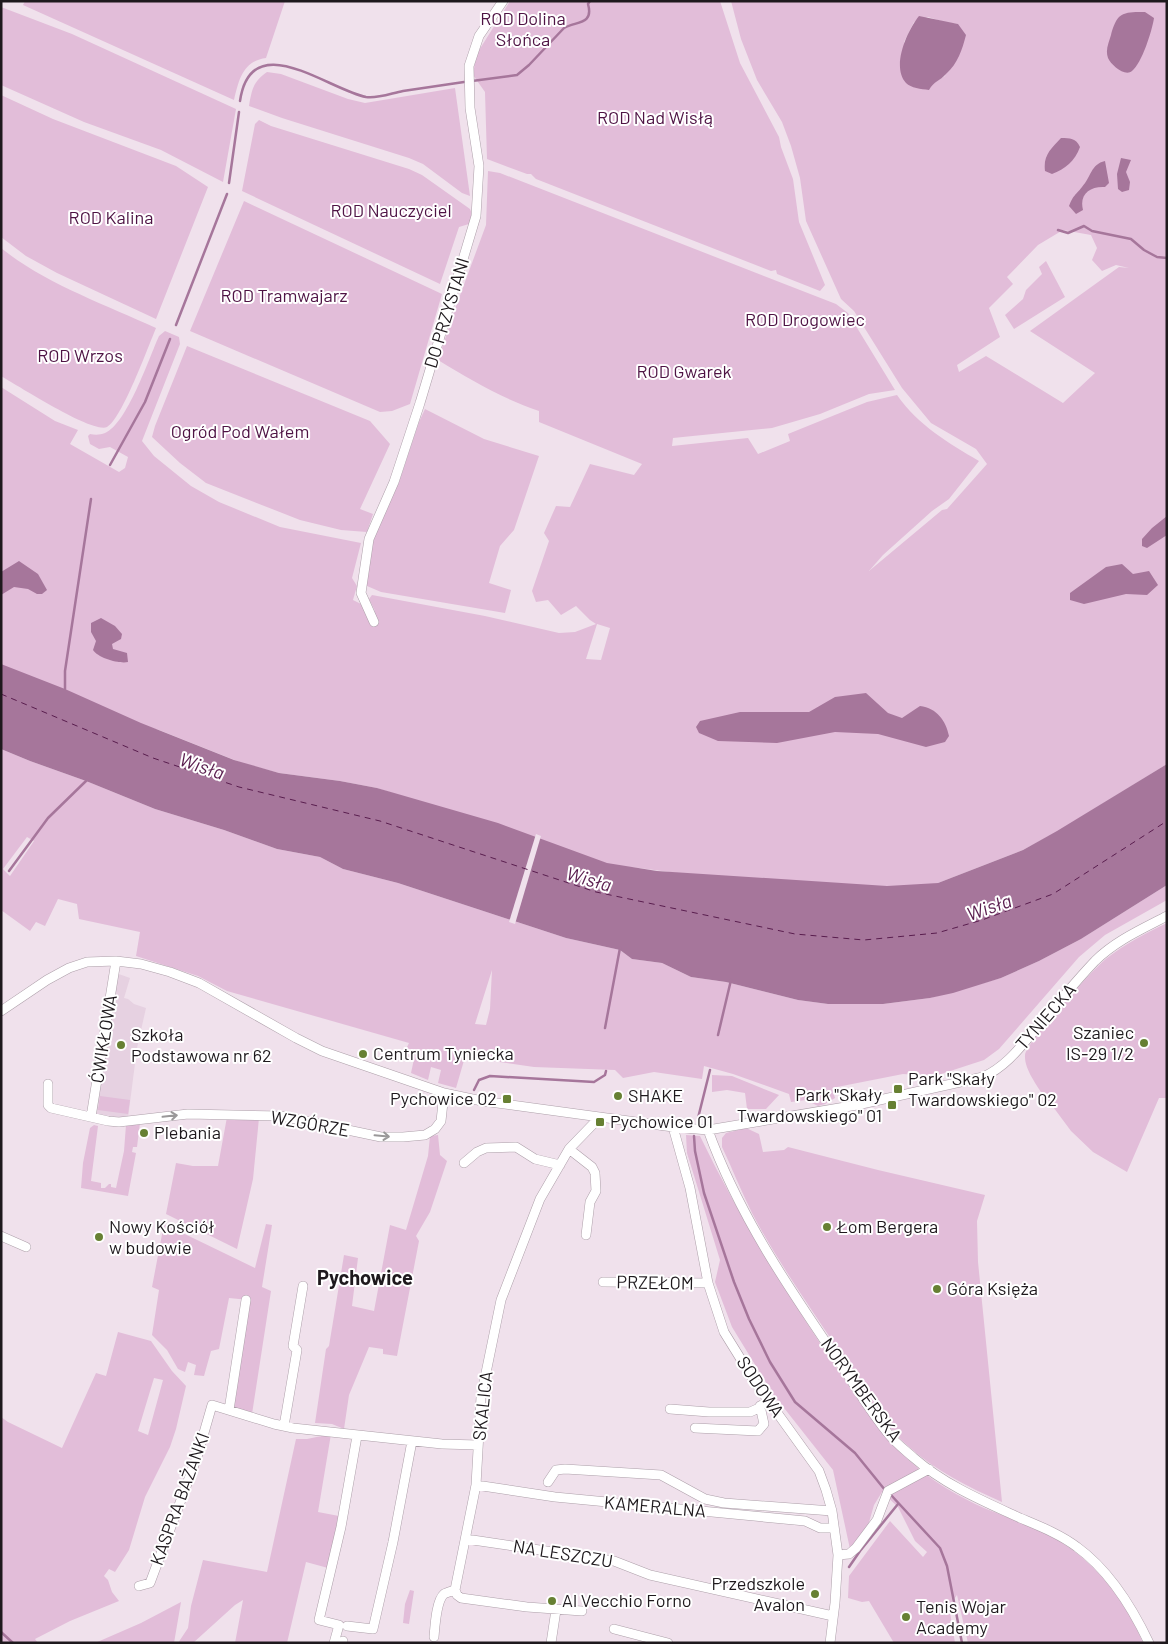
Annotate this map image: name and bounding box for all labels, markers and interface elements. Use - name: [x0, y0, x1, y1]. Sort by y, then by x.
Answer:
- park label: ROD Dolina Słońca: [480, 7, 566, 50]
- park label: ROD Nad Wisłą: [597, 106, 713, 128]
- park label: ROD Nauczyciel: [330, 199, 452, 221]
- park label: ROD Kalina: [69, 206, 153, 228]
- street label: DO PRZYSTANI: [419, 255, 473, 371]
- park label: ROD Tramwajarz: [221, 284, 347, 306]
- park label: ROD Drogowiec: [745, 308, 865, 330]
- park label: ROD Wrzos: [37, 344, 123, 366]
- park label: ROD Gwarek: [636, 360, 732, 382]
- park label: Ogród Pod Wałem: [171, 420, 309, 442]
- water label: Wisła: [177, 747, 228, 784]
- water label: Wisła: [564, 861, 614, 896]
- water label: Wisła: [963, 888, 1014, 925]
- street label: TYNIECKA: [1010, 978, 1080, 1054]
- street label: ĆWIKŁOWA: [85, 993, 121, 1085]
- place label: Szaniec IS-29 1/2: [1066, 1021, 1134, 1064]
- place label: Szkoła Podstawowa nr 62: [131, 1023, 272, 1066]
- marker: Szaniec IS-29 1/2: [1138, 1037, 1150, 1049]
- marker: Szkoła Podstawowa nr 62: [115, 1039, 127, 1051]
- place label: Centrum Tyniecka: [373, 1042, 514, 1064]
- marker: Centrum Tyniecka: [357, 1048, 369, 1060]
- place label: Park "Skały Twardowskiego" 02: [908, 1067, 1057, 1110]
- place label: Park "Skały Twardowskiego" 01: [737, 1083, 882, 1126]
- marker: Park "Skały Twardowskiego" 02: [892, 1083, 904, 1095]
- place label: SHAKE: [628, 1084, 683, 1106]
- place label: Pychowice 02: [390, 1087, 497, 1109]
- marker: SHAKE: [612, 1090, 624, 1102]
- marker: Pychowice 02: [501, 1093, 513, 1105]
- marker: Park "Skały Twardowskiego" 01: [886, 1099, 898, 1111]
- street label: WZGÓRZE: [269, 1105, 351, 1141]
- place label: Pychowice 01: [610, 1110, 713, 1132]
- one-way arrow: [161, 1111, 177, 1121]
- marker: Pychowice 01: [594, 1116, 606, 1128]
- place label: Plebania: [154, 1121, 221, 1143]
- marker: Plebania: [138, 1127, 150, 1139]
- one-way arrow: [374, 1132, 390, 1141]
- place label: Nowy Kościół w budowie: [109, 1215, 215, 1258]
- place label: Łom Bergera: [836, 1215, 938, 1237]
- marker: Łom Bergera: [821, 1221, 833, 1233]
- marker: Nowy Kościół w budowie: [93, 1231, 105, 1243]
- district label: Pychowice: [317, 1265, 413, 1289]
- street label: PRZEŁOM: [616, 1270, 694, 1294]
- place label: Góra Księża: [947, 1277, 1038, 1299]
- marker: Góra Księża: [931, 1283, 943, 1295]
- street label: NORYMBERSKA: [817, 1333, 907, 1446]
- street label: SODOWA: [732, 1352, 789, 1421]
- street label: SKALICA: [467, 1370, 497, 1442]
- street label: KASPRA BAŻANKI: [145, 1429, 213, 1568]
- street label: KAMERALNA: [603, 1491, 707, 1521]
- street label: NA LESZCZU: [512, 1534, 615, 1572]
- place label: Przedszkole Avalon: [711, 1572, 805, 1615]
- marker: Przedszkole Avalon: [809, 1588, 821, 1600]
- place label: Al Vecchio Forno: [562, 1589, 692, 1611]
- marker: Al Vecchio Forno: [546, 1595, 558, 1607]
- place label: Tenis Wojar Academy: [916, 1595, 1006, 1638]
- marker: Tenis Wojar Academy: [900, 1611, 912, 1623]

